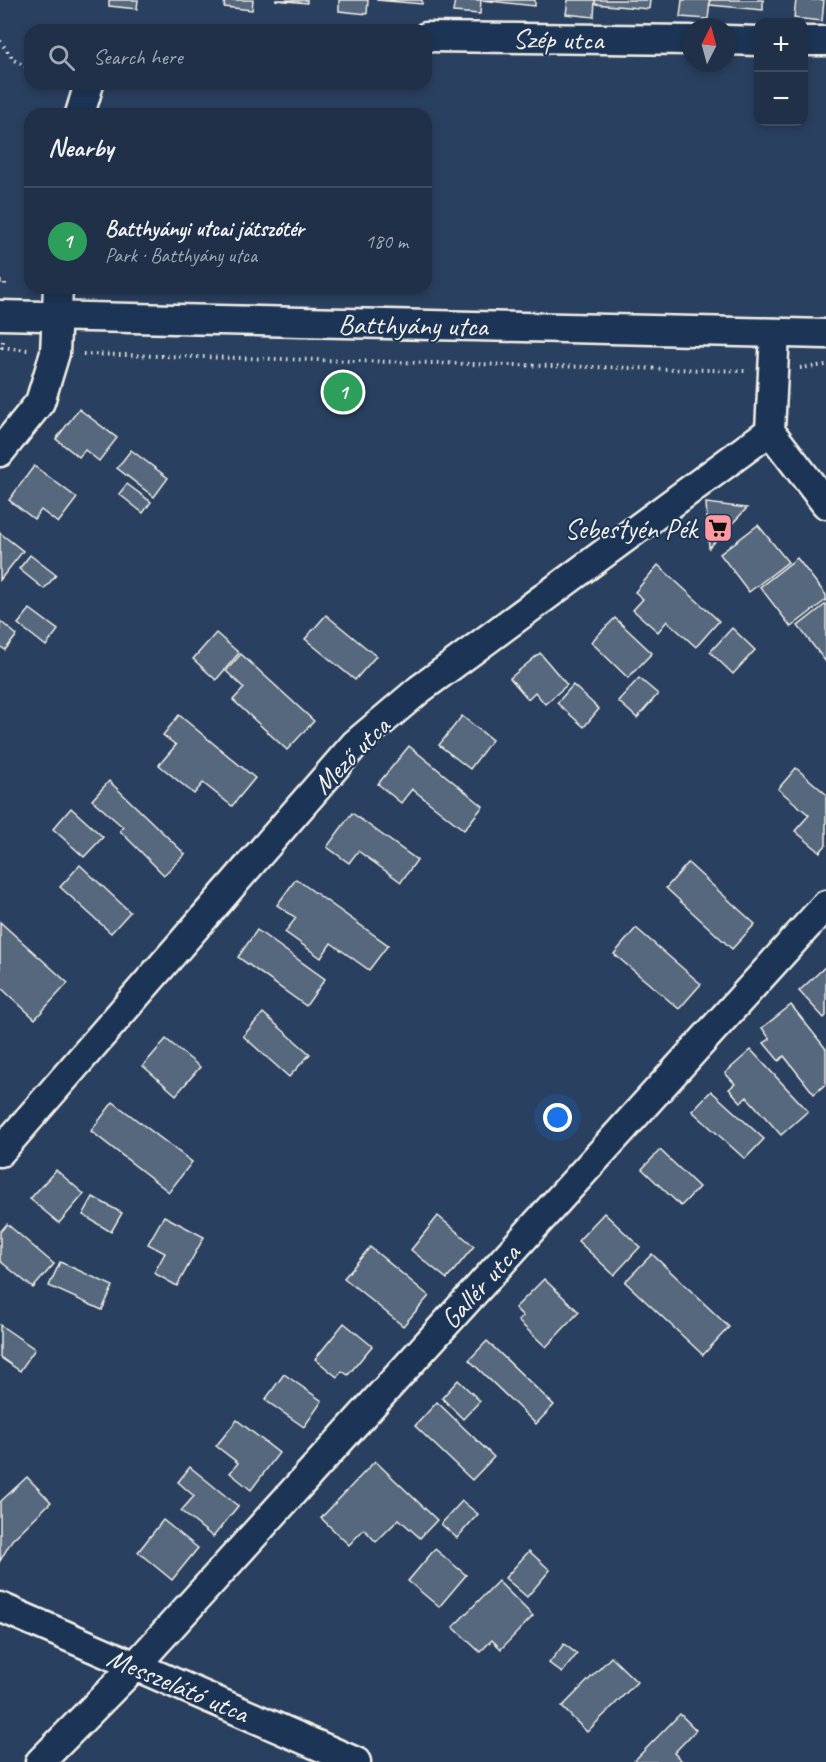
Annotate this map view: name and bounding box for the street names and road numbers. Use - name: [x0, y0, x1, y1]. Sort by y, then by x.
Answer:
- street label: Szép utca: [512, 21, 605, 57]
- street label: Batthyány utca: [338, 306, 490, 344]
- street label: Mező utca: [305, 708, 398, 801]
- street label: Gallér utca: [433, 1235, 529, 1336]
- street label: Messzelátó utca: [102, 1640, 255, 1731]

